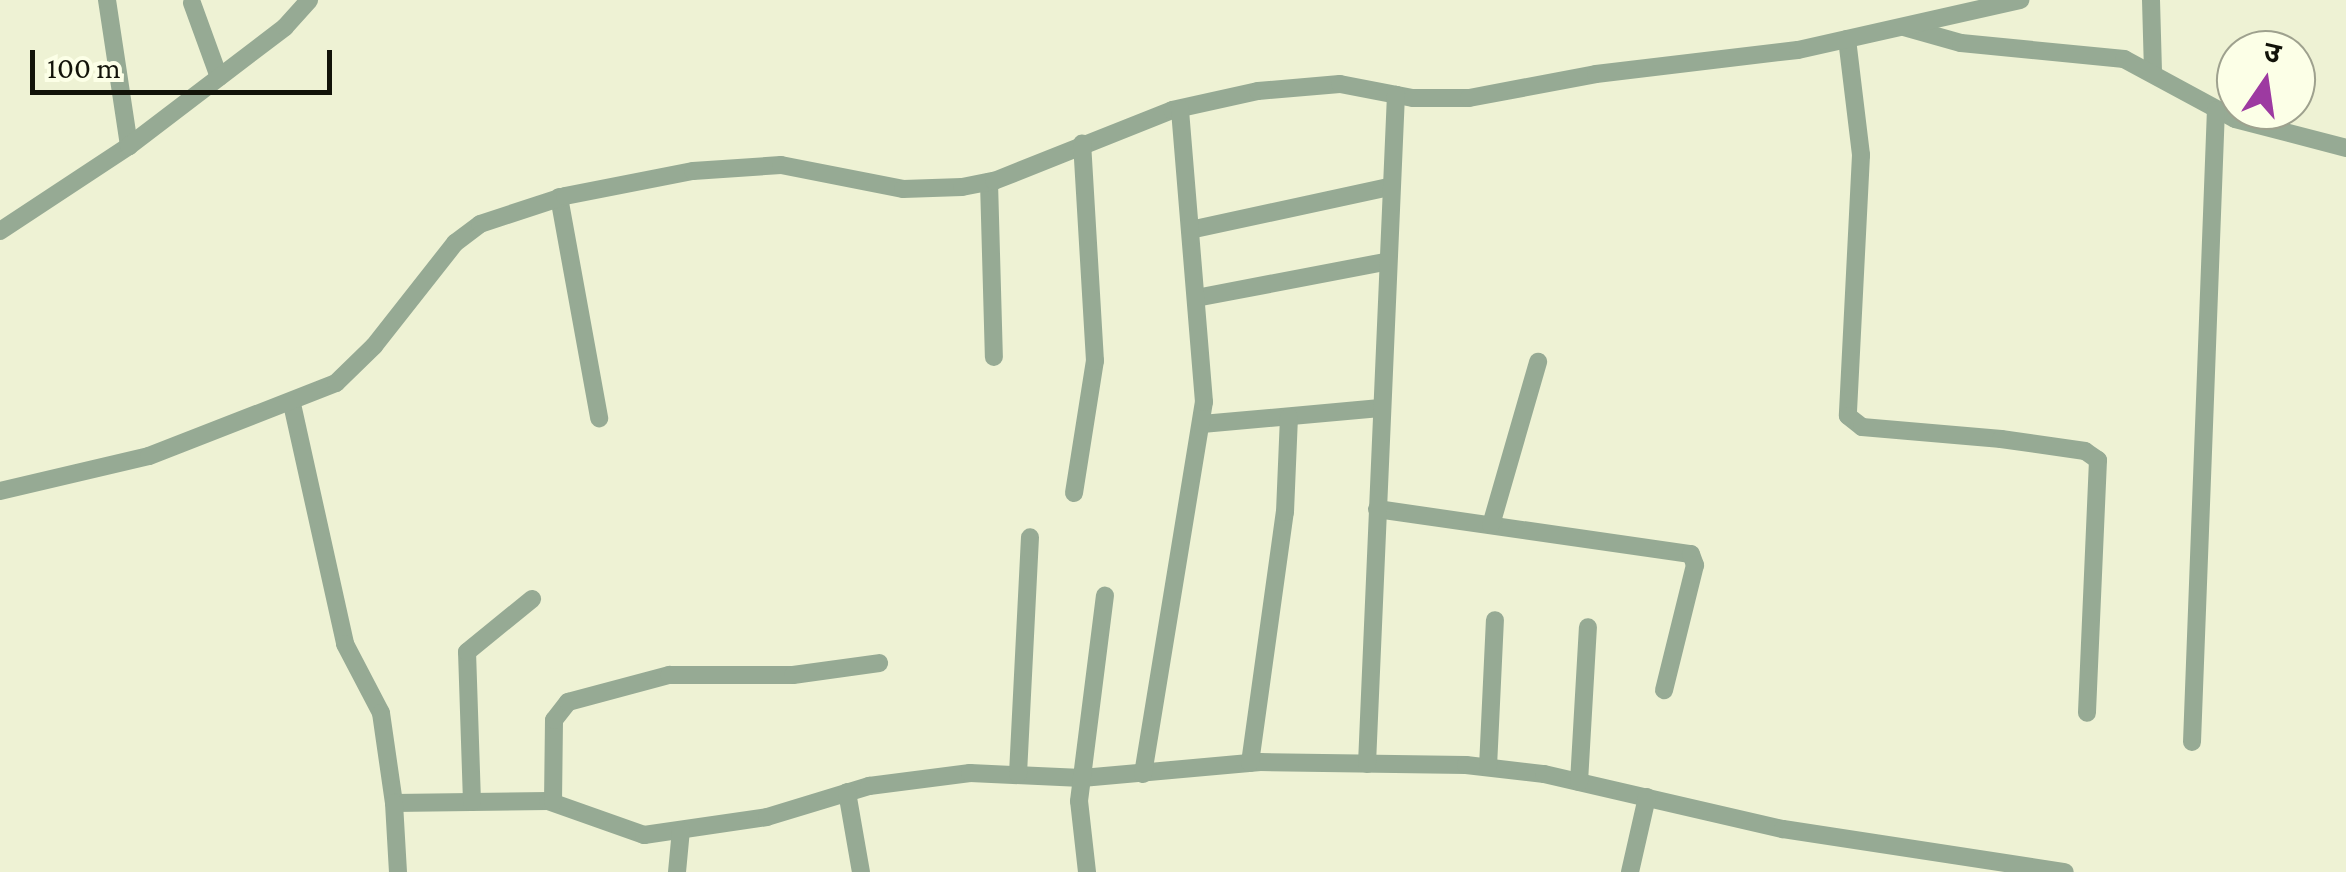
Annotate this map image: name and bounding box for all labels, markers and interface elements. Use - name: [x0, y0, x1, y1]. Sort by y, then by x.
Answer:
- scale bar: [35, 30, 338, 92]
- north arrow: [2216, 30, 2316, 130]
- text: उ: [2261, 35, 2284, 69]
- text: 100 m: [47, 51, 121, 84]

